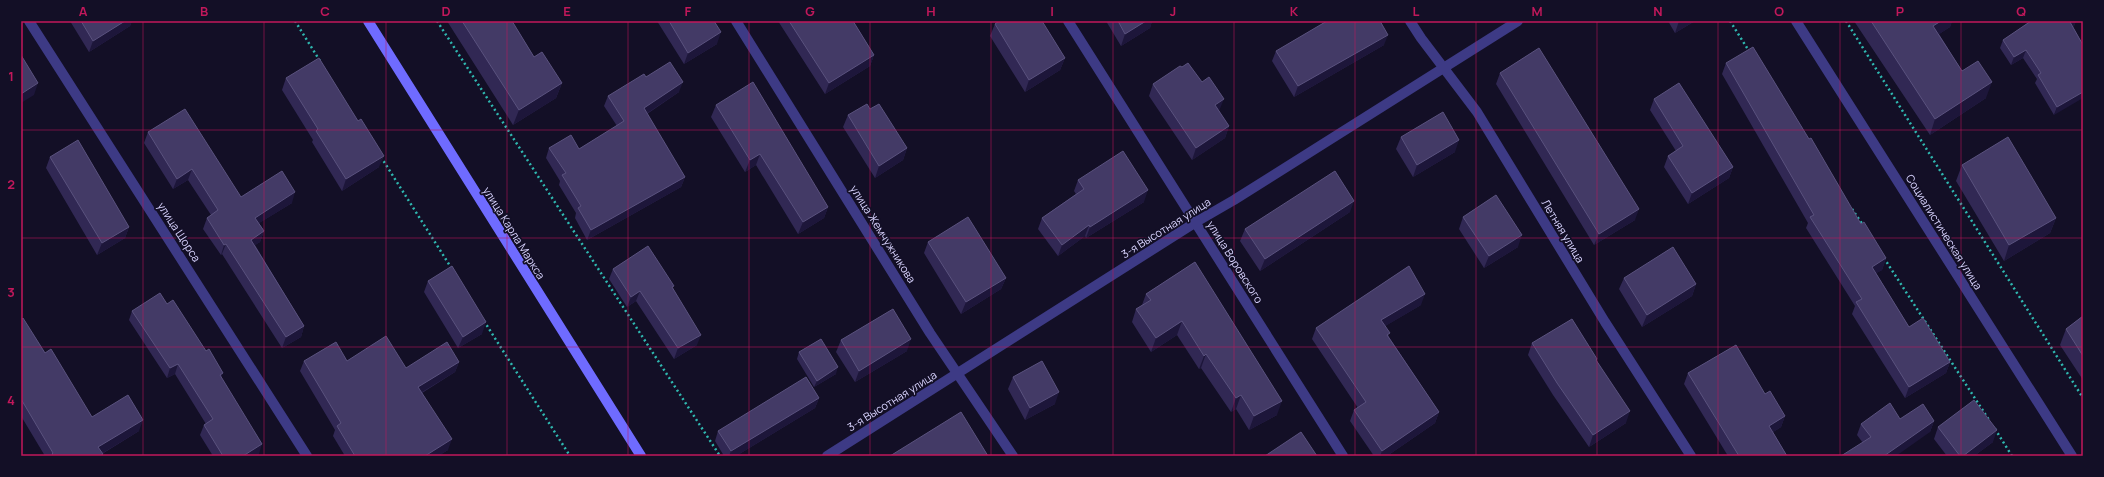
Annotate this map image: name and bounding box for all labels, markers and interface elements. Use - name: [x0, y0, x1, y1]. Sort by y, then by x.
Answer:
- text: A: [79, 2, 88, 20]
- text: B: [200, 2, 208, 20]
- text: C: [320, 2, 330, 20]
- text: D: [441, 2, 451, 20]
- text: E: [563, 2, 571, 20]
- text: F: [685, 2, 692, 20]
- text: G: [805, 2, 815, 20]
- text: H: [926, 2, 936, 20]
- text: I: [1050, 2, 1054, 20]
- text: J: [1170, 2, 1176, 20]
- text: K: [1290, 2, 1299, 20]
- text: L: [1413, 2, 1420, 20]
- text: M: [1531, 2, 1543, 20]
- text: N: [1653, 2, 1663, 20]
- text: O: [1774, 2, 1784, 20]
- text: P: [1896, 2, 1904, 20]
- text: Q: [2016, 2, 2026, 20]
- text: 1: [8, 67, 14, 85]
- street label: Социалистическая улица: [1903, 171, 1986, 292]
- text: 2: [7, 175, 15, 193]
- street label: улица Жемчужникова: [847, 182, 920, 285]
- street label: улица Карла Маркса: [480, 184, 549, 282]
- street label: 3-я Высотная улица: [1118, 194, 1213, 261]
- street label: Летняя улица: [1539, 196, 1588, 265]
- street label: улица Щорса: [154, 199, 204, 265]
- street label: улица Воровского: [1204, 218, 1267, 306]
- text: 3: [7, 283, 15, 301]
- street label: 3-я Высотная улица: [844, 367, 939, 434]
- text: 4: [7, 391, 15, 409]

